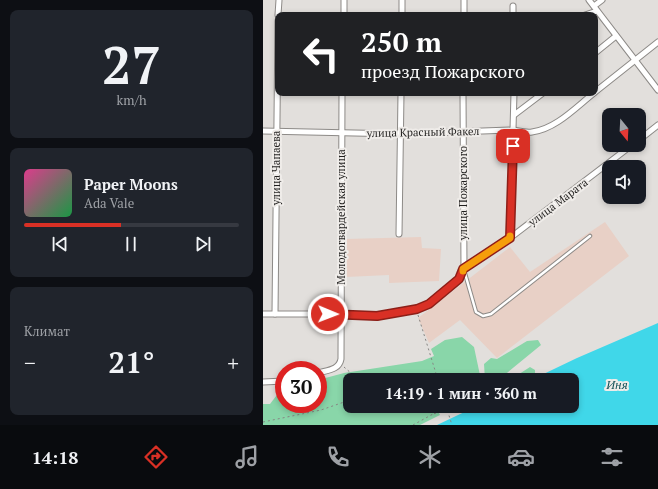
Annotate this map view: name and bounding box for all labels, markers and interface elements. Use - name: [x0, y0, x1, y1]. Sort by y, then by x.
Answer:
- text: 250 m: [361, 23, 442, 60]
- icon: left: [295, 28, 347, 80]
- text: 27: [102, 30, 161, 99]
- text: проезд Пожарского: [361, 59, 525, 83]
- text: km/h: [116, 91, 147, 109]
- north arrow: [602, 108, 646, 152]
- map controls: [602, 108, 646, 204]
- street label: улица Красный Факел: [366, 124, 479, 140]
- pin: [496, 129, 530, 163]
- street label: улица Чапаева: [269, 130, 283, 206]
- icon: arrive: [502, 135, 524, 157]
- street label: улица Пожарского: [456, 146, 470, 241]
- street label: Молодогвардейская улица: [334, 149, 348, 285]
- button: sound: [602, 160, 646, 204]
- text: Paper Moons: [84, 174, 178, 194]
- street label: улица Марата: [525, 175, 591, 230]
- text: Ada Vale: [84, 194, 134, 212]
- icon: previous: [49, 233, 71, 255]
- icon: pause: [120, 233, 142, 255]
- icon: next: [192, 233, 214, 255]
- position arrow: [307, 293, 349, 335]
- text: Климат: [24, 322, 70, 340]
- text: 21°: [108, 342, 155, 382]
- text: −: [24, 348, 36, 377]
- text: +: [227, 348, 239, 377]
- speed limit sign: 30: [275, 361, 327, 413]
- water label: Иня: [605, 377, 628, 392]
- text: 14:19 · 1 мин · 360 m: [385, 383, 537, 403]
- icon: directions: [142, 443, 170, 471]
- icon: music: [233, 443, 261, 471]
- icon: phone: [324, 443, 352, 471]
- icon: climate: [416, 443, 444, 471]
- icon: car: [507, 443, 535, 471]
- icon: filters: [598, 443, 626, 471]
- text: 14:18: [32, 445, 79, 469]

